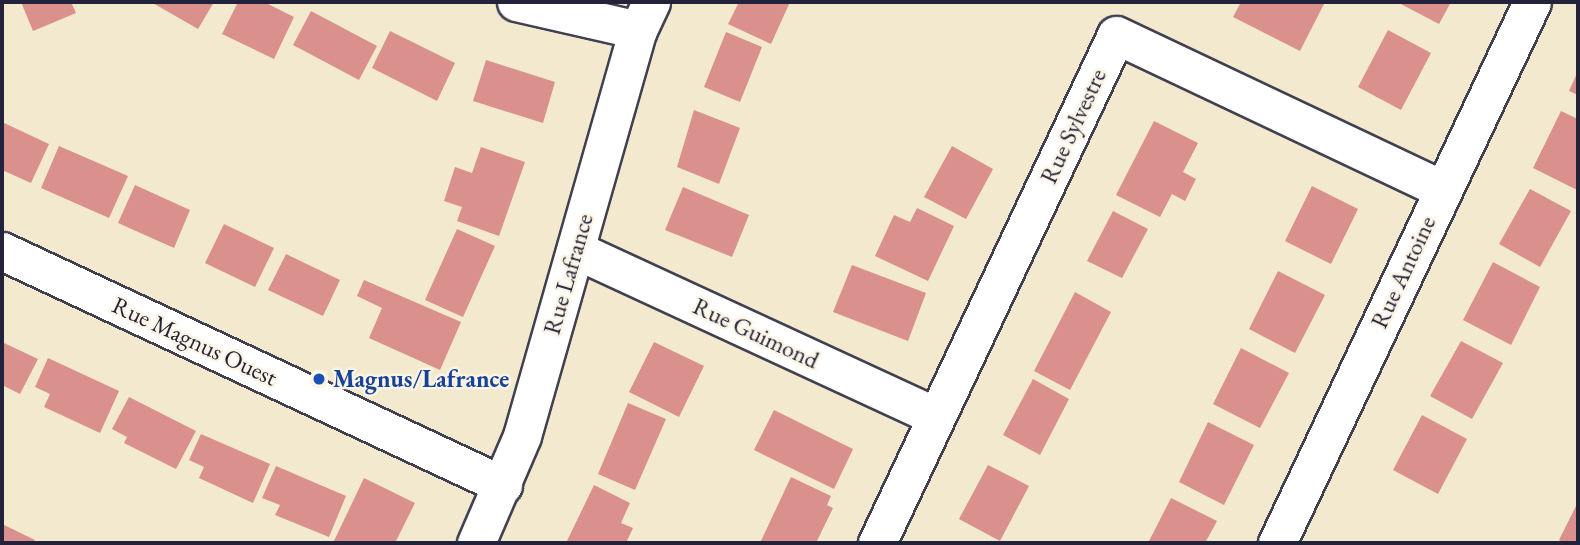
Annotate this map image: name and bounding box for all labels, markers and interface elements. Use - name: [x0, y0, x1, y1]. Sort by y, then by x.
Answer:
- street label: Rue Sylvestre: [1034, 64, 1112, 188]
- street label: Rue Lafrance: [537, 210, 599, 338]
- street label: Rue Antoine: [1364, 211, 1442, 333]
- street label: Rue Magnus Ouest: [108, 290, 282, 392]
- street label: Rue Guimond: [689, 291, 823, 375]
- place label: Magnus/Lafrance: [333, 365, 509, 393]
- marker: Magnus/Lafrance: [311, 371, 327, 387]

